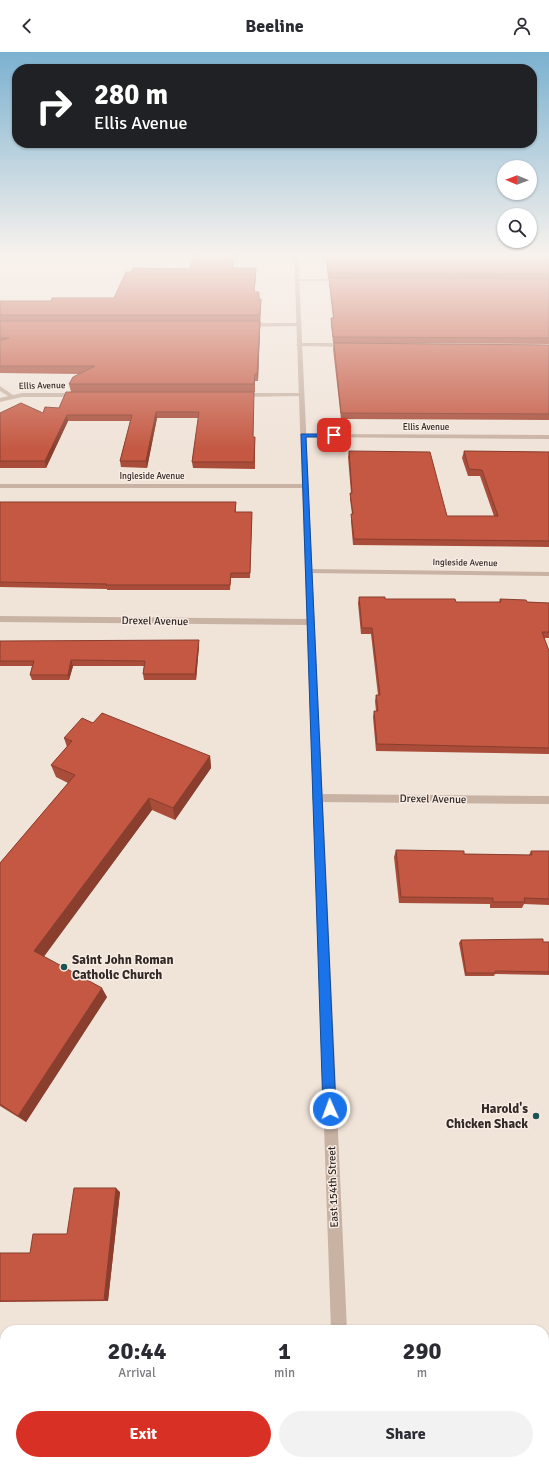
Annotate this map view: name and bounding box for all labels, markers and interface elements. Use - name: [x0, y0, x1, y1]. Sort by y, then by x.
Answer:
- icon: back: [16, 15, 38, 37]
- text: Beeline: [245, 15, 304, 37]
- icon: person: [511, 15, 533, 37]
- text: 280 m: [94, 78, 168, 112]
- icon: right: [28, 80, 80, 132]
- text: Ellis Avenue: [94, 112, 188, 134]
- north arrow: [497, 160, 537, 200]
- map controls: [497, 160, 537, 248]
- button: search: [497, 208, 537, 248]
- street label: Ellis Avenue: [19, 380, 66, 392]
- pin: [317, 418, 351, 452]
- street label: Ellis Avenue: [403, 422, 450, 433]
- icon: arrive: [323, 424, 345, 446]
- street label: Ingleside Avenue: [119, 471, 185, 482]
- street label: Ingleside Avenue: [432, 557, 498, 569]
- street label: Drexel Avenue: [121, 614, 189, 628]
- street label: Drexel Avenue: [399, 792, 467, 806]
- place label: Saint John Roman Catholic Church: [72, 952, 174, 983]
- marker: Saint John Roman Catholic Church: [59, 962, 69, 972]
- position arrow: [309, 1088, 351, 1130]
- place label: Harold's Chicken Shack: [446, 1101, 528, 1132]
- marker: Harold's Chicken Shack: [531, 1111, 541, 1121]
- street label: East 154th Street: [325, 1146, 341, 1228]
- text: 20:44: [108, 1336, 166, 1366]
- text: 1: [278, 1336, 291, 1366]
- text: 290: [403, 1336, 441, 1366]
- text: Arrival: [118, 1365, 156, 1381]
- text: min: [274, 1365, 295, 1381]
- text: m: [417, 1365, 427, 1381]
- button: Exit: [16, 1411, 271, 1457]
- button: Share: [279, 1411, 533, 1457]

